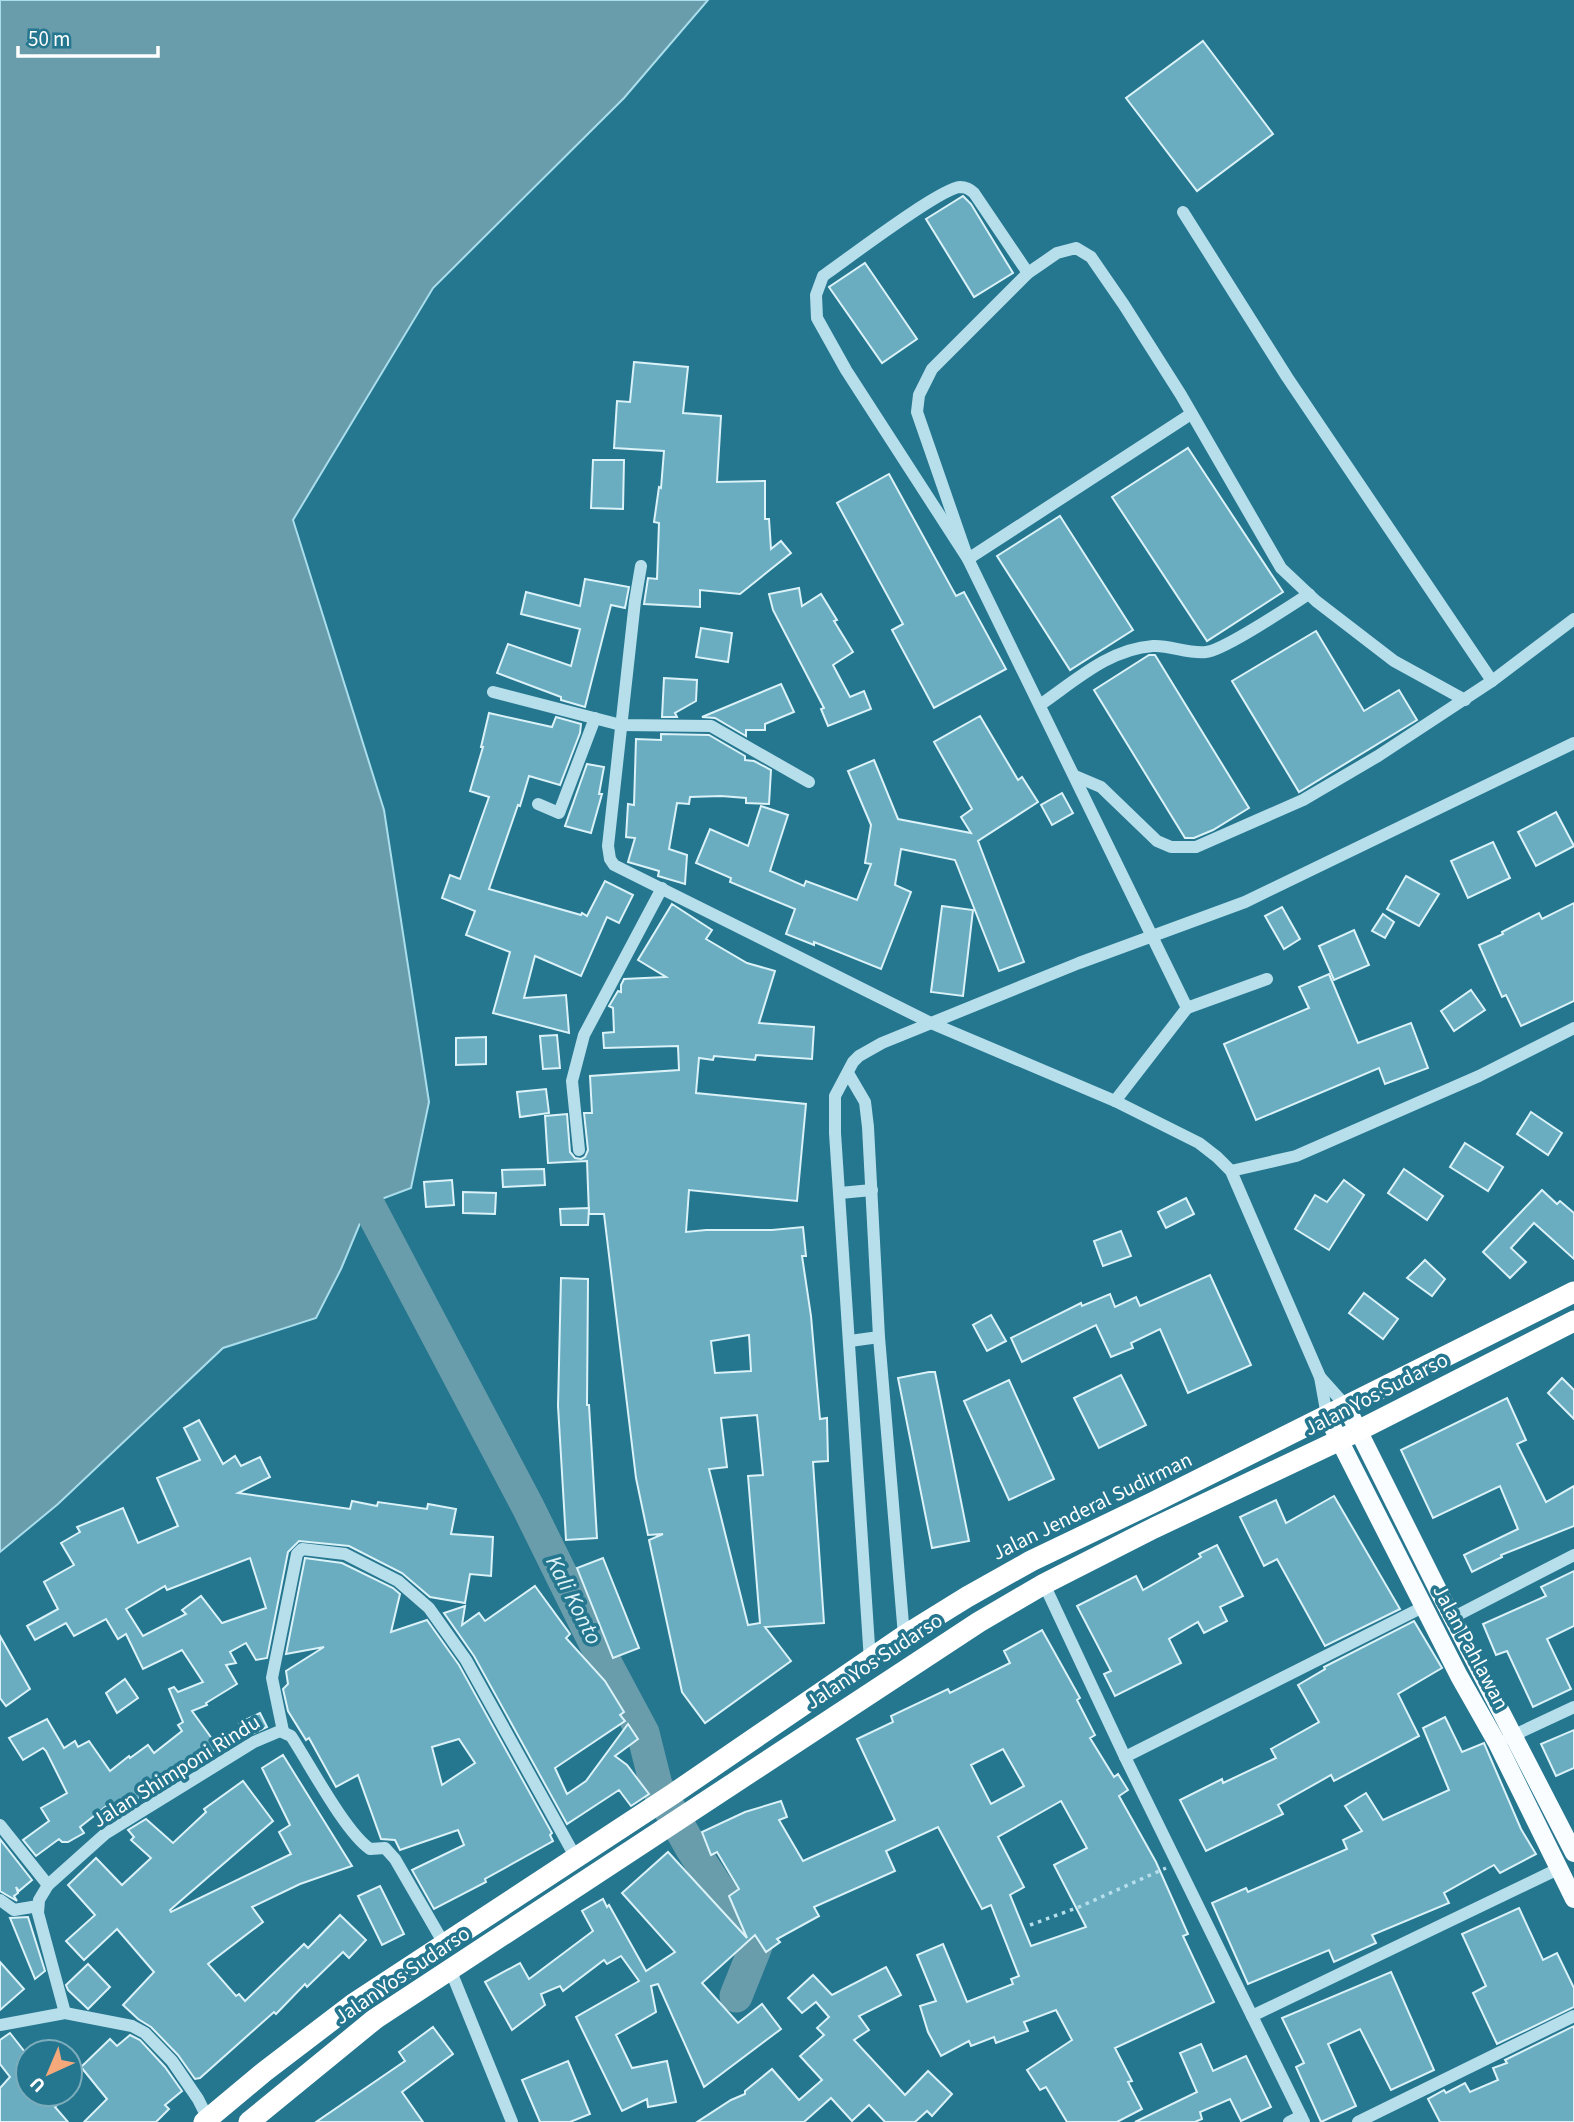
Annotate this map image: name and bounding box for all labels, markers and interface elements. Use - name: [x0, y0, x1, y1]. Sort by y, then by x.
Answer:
- scale bar: [18, 14, 158, 58]
- text: 50 m: [28, 24, 70, 54]
- street label: Jalan Yos Sudarso: [1299, 1345, 1453, 1443]
- street label: Jalan Jenderal Sudirman: [987, 1444, 1197, 1568]
- water label: Kali Konto: [537, 1550, 611, 1650]
- street label: Jalan Pahlawan: [1425, 1579, 1517, 1715]
- street label: Jalan Yos Sudarso: [800, 1605, 948, 1717]
- street label: Jalan Shimponi Rindu: [86, 1707, 266, 1835]
- street label: Jalan Yos Sudarso: [328, 1918, 476, 2032]
- north arrow: [14, 2038, 84, 2108]
- text: U: [24, 2070, 52, 2098]

